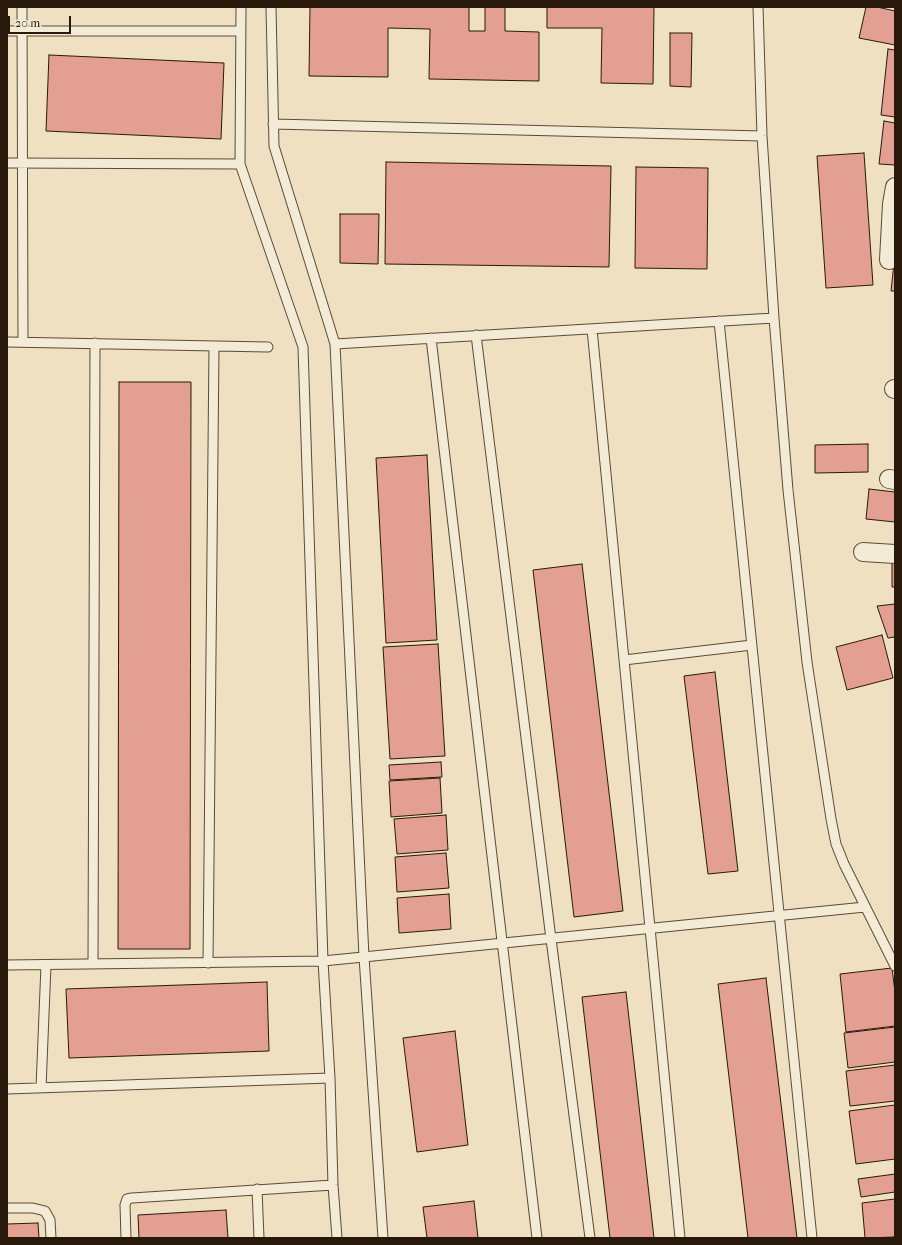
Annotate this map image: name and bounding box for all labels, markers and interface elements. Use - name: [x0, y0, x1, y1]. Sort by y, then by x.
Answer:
- scale bar: [10, 8, 73, 34]
- text: 20 m: [15, 16, 40, 30]

